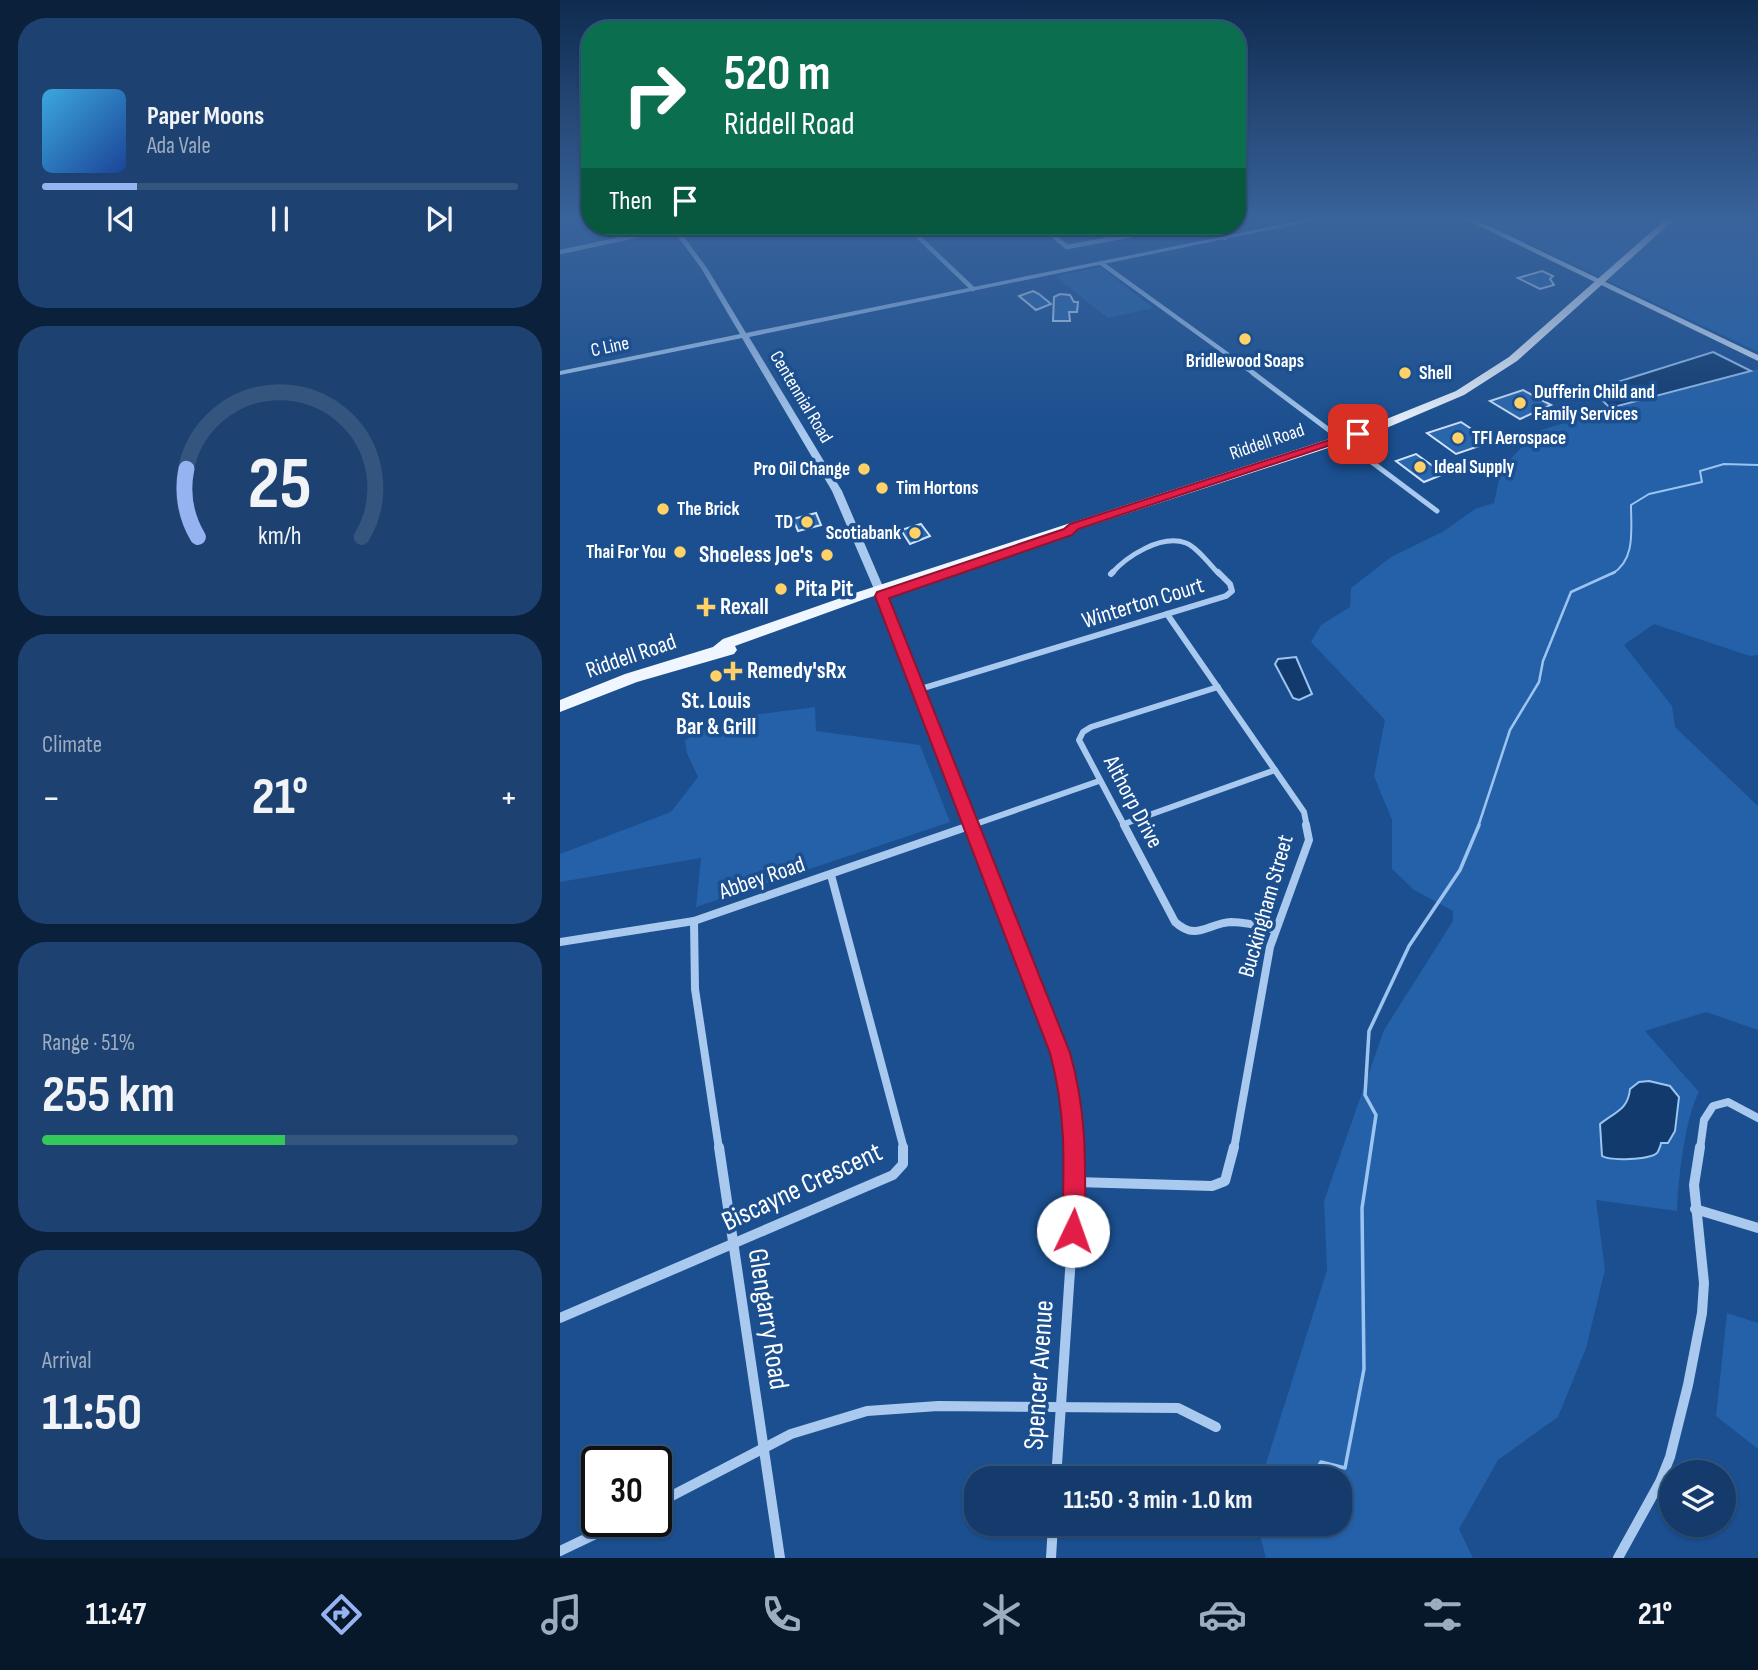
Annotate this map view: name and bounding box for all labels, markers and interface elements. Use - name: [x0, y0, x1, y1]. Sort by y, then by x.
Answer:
- text: 520 m: [724, 45, 830, 104]
- icon: right: [609, 49, 700, 140]
- text: Paper Moons: [147, 101, 264, 132]
- text: Riddell Road: [724, 105, 855, 144]
- text: Ada Vale: [147, 132, 211, 160]
- icon: arrive: [666, 182, 704, 220]
- text: Then: [609, 186, 652, 217]
- icon: previous: [102, 200, 140, 238]
- icon: pause: [261, 200, 299, 238]
- icon: next: [420, 200, 458, 238]
- marker: Bridlewood Soaps: [1237, 331, 1253, 347]
- street label: C Line: [589, 332, 631, 362]
- street label: Centennial Road: [764, 347, 838, 447]
- place label: Bridlewood Soaps: [1186, 350, 1304, 373]
- place label: Shell: [1419, 362, 1452, 385]
- marker: Shell: [1397, 365, 1413, 381]
- place label: Dufferin Child and Family Services: [1534, 381, 1655, 426]
- marker: Dufferin Child and Family Services: [1512, 395, 1528, 411]
- pin: [1328, 404, 1388, 464]
- icon: arrive: [1339, 415, 1377, 453]
- street label: Riddell Road: [1227, 419, 1307, 465]
- place label: TFI Aerospace: [1472, 427, 1566, 450]
- marker: TFI Aerospace: [1450, 430, 1466, 446]
- text: 25: [248, 441, 312, 529]
- place label: Ideal Supply: [1434, 456, 1514, 479]
- place label: Pro Oil Change: [754, 458, 850, 481]
- marker: Ideal Supply: [1412, 459, 1428, 475]
- marker: Pro Oil Change: [856, 461, 872, 477]
- place label: Tim Hortons: [896, 477, 978, 500]
- marker: Tim Hortons: [874, 480, 890, 496]
- place label: The Brick: [677, 498, 740, 521]
- marker: The Brick: [655, 501, 671, 517]
- place label: TD: [775, 511, 793, 534]
- marker: TD: [799, 514, 815, 530]
- text: km/h: [258, 521, 302, 552]
- place label: Scotiabank: [826, 522, 901, 545]
- marker: Scotiabank: [907, 525, 923, 541]
- place label: Thai For You: [586, 541, 666, 564]
- place label: Shoeless Joe's: [699, 541, 813, 569]
- marker: Thai For You: [672, 544, 688, 560]
- marker: Shoeless Joe's: [819, 547, 835, 563]
- street label: Winterton Court: [1079, 571, 1207, 635]
- place label: Pita Pit: [795, 575, 854, 603]
- marker: Pita Pit: [773, 581, 789, 597]
- place label: Rexall: [720, 593, 769, 621]
- marker: Rexall: [698, 599, 714, 615]
- street label: Riddell Road: [582, 627, 680, 685]
- place label: Remedy'sRx: [747, 657, 847, 685]
- marker: Remedy'sRx: [725, 663, 741, 679]
- marker: St. Louis Bar & Grill: [708, 668, 724, 684]
- place label: St. Louis Bar & Grill: [676, 687, 756, 741]
- text: Climate: [42, 731, 102, 759]
- street label: Althorp Drive: [1097, 750, 1169, 853]
- text: 21°: [252, 766, 308, 829]
- text: −: [42, 776, 61, 821]
- text: +: [499, 776, 518, 821]
- street label: Buckingham Street: [1232, 832, 1300, 980]
- street label: Abbey Road: [714, 850, 809, 906]
- text: Range · 51%: [42, 1029, 135, 1057]
- text: 255 km: [42, 1064, 175, 1127]
- street label: Biscayne Crescent: [717, 1135, 887, 1239]
- position arrow: [1036, 1194, 1110, 1268]
- street label: Glengarry Road: [741, 1246, 795, 1392]
- street label: Spencer Avenue: [1017, 1299, 1061, 1451]
- text: Arrival: [42, 1347, 91, 1375]
- text: 11:50: [42, 1382, 142, 1445]
- speed limit sign: 30: [581, 1446, 672, 1537]
- map controls: [1659, 1460, 1736, 1537]
- button: layers: [1659, 1460, 1736, 1537]
- text: 11:50 · 3 min · 1.0 km: [1063, 1485, 1253, 1516]
- icon: directions: [317, 1590, 366, 1639]
- icon: music: [537, 1590, 586, 1639]
- icon: phone: [757, 1590, 806, 1639]
- icon: climate: [977, 1590, 1026, 1639]
- icon: car: [1198, 1590, 1247, 1639]
- icon: filters: [1418, 1590, 1467, 1639]
- text: 11:47: [86, 1595, 146, 1634]
- text: 21°: [1638, 1595, 1672, 1634]

